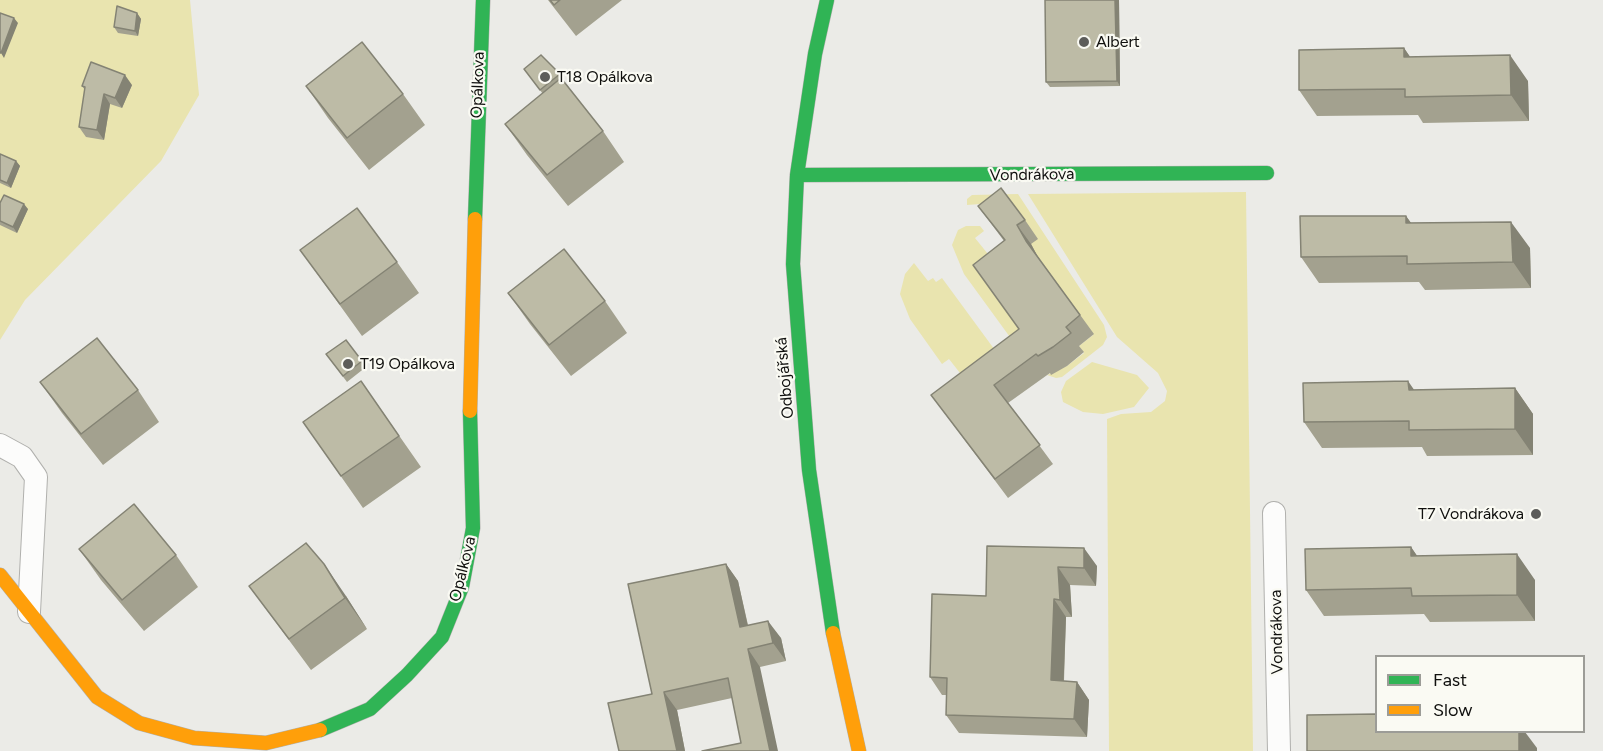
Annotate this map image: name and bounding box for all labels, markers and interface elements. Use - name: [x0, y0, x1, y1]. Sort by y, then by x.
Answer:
- place label: Albert: [1096, 32, 1140, 52]
- marker: Albert: [1077, 35, 1091, 49]
- street label: Opálkova: [467, 51, 489, 119]
- place label: T18 Opálkova: [557, 67, 653, 87]
- marker: T18 Opálkova: [538, 70, 552, 84]
- street label: Vondrákova: [990, 165, 1074, 185]
- street label: Odbojářská: [772, 337, 798, 419]
- place label: T19 Opálkova: [360, 354, 455, 374]
- marker: T19 Opálkova: [341, 357, 355, 371]
- place label: T7 Vondrákova: [1418, 504, 1524, 524]
- marker: T7 Vondrákova: [1529, 507, 1543, 521]
- street label: Opálkova: [446, 534, 480, 604]
- street label: Vondrákova: [1267, 590, 1287, 674]
- legend: [1375, 655, 1585, 733]
- text: Fast: [1433, 669, 1467, 691]
- text: Slow: [1433, 699, 1472, 721]

